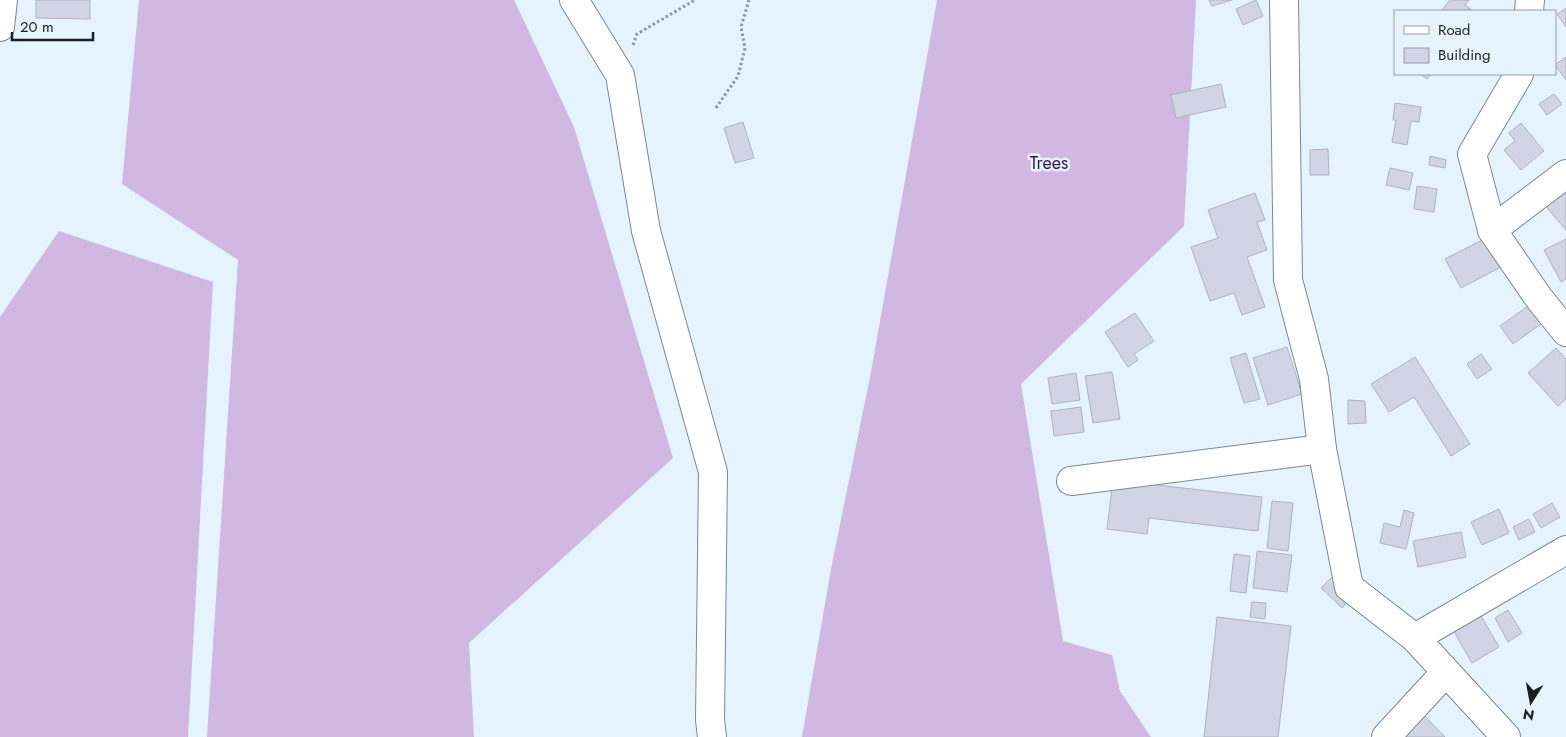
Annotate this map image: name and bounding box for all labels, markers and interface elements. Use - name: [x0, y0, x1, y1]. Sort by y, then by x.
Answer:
- scale bar: [12, 10, 94, 42]
- legend: [1394, 10, 1556, 75]
- text: 20 m: [20, 16, 54, 38]
- text: Road: [1438, 19, 1470, 41]
- text: Building: [1438, 44, 1490, 66]
- park label: Trees: [1030, 150, 1068, 176]
- north arrow: [1506, 677, 1556, 727]
- text: N: [1521, 704, 1536, 726]

